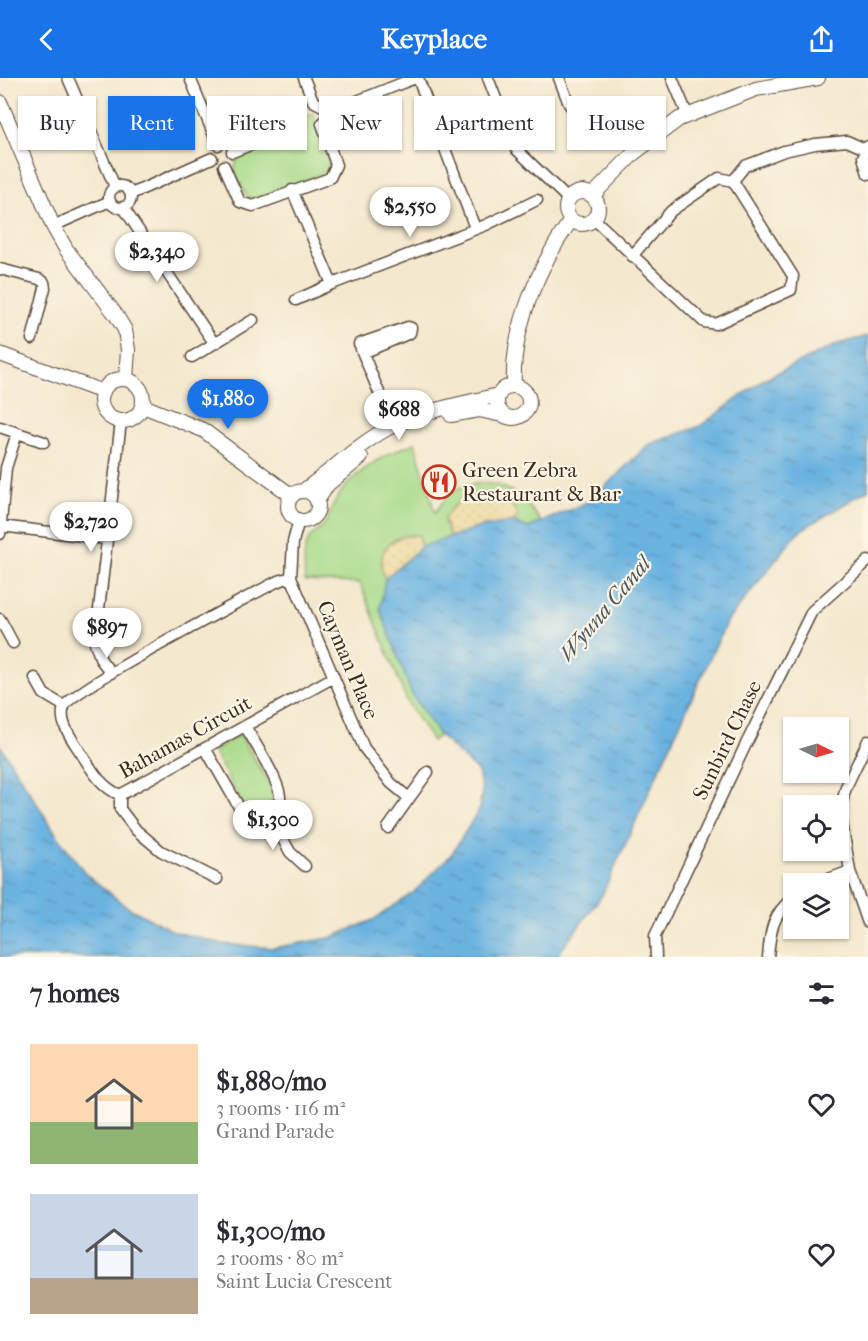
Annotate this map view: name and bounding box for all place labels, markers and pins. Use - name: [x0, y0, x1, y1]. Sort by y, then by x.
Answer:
- pin: $2,550: [361, 187, 459, 238]
- pin: $2,340: [108, 232, 206, 283]
- pin: $1,880: [179, 379, 277, 430]
- pin: $688: [363, 390, 435, 441]
- place label: Green Zebra Restaurant & Bar: [462, 458, 621, 506]
- restaurant icon: Green Zebra Restaurant & Bar: [421, 464, 457, 500]
- pin: $2,720: [42, 502, 140, 553]
- pin: $897: [71, 608, 143, 659]
- pin: $1,300: [224, 800, 322, 851]

